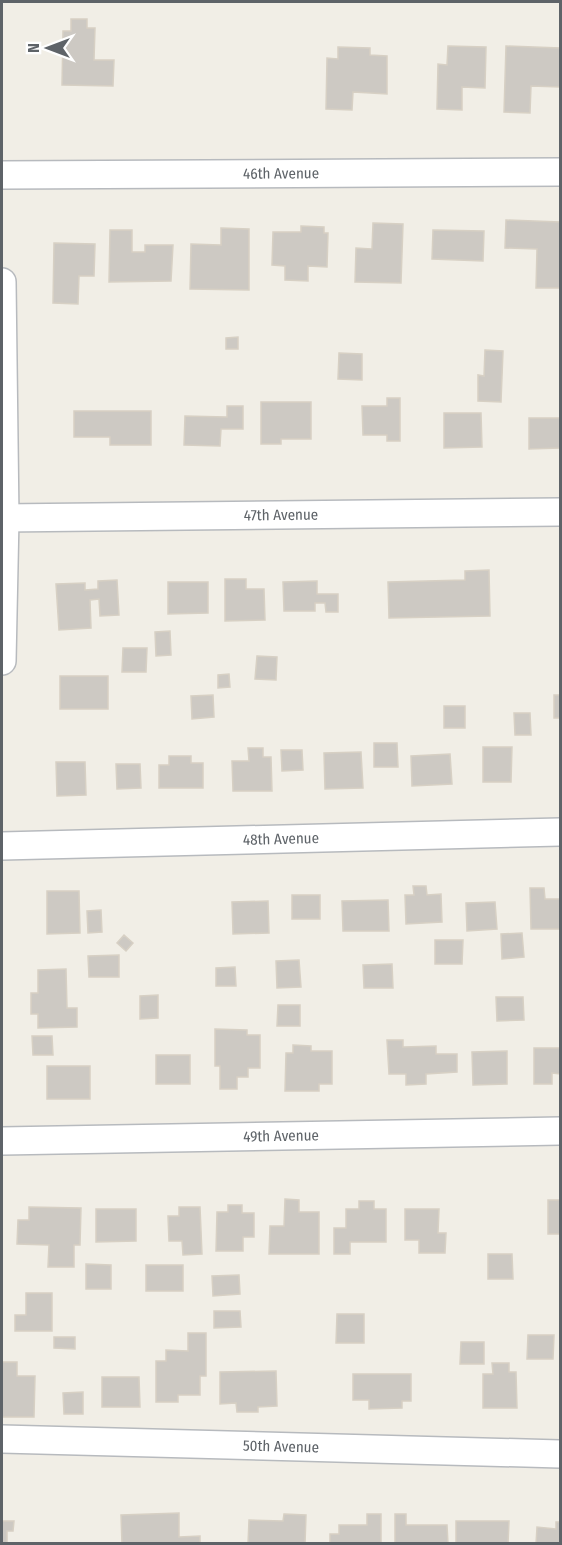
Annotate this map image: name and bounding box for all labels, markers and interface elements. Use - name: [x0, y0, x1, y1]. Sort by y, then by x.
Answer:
- north arrow: [18, 18, 78, 78]
- text: N: [24, 43, 43, 53]
- street label: 46th Avenue: [243, 164, 319, 183]
- street label: 47th Avenue: [244, 506, 318, 524]
- street label: 48th Avenue: [243, 829, 319, 849]
- street label: 49th Avenue: [243, 1126, 319, 1146]
- street label: 50th Avenue: [243, 1436, 319, 1457]

